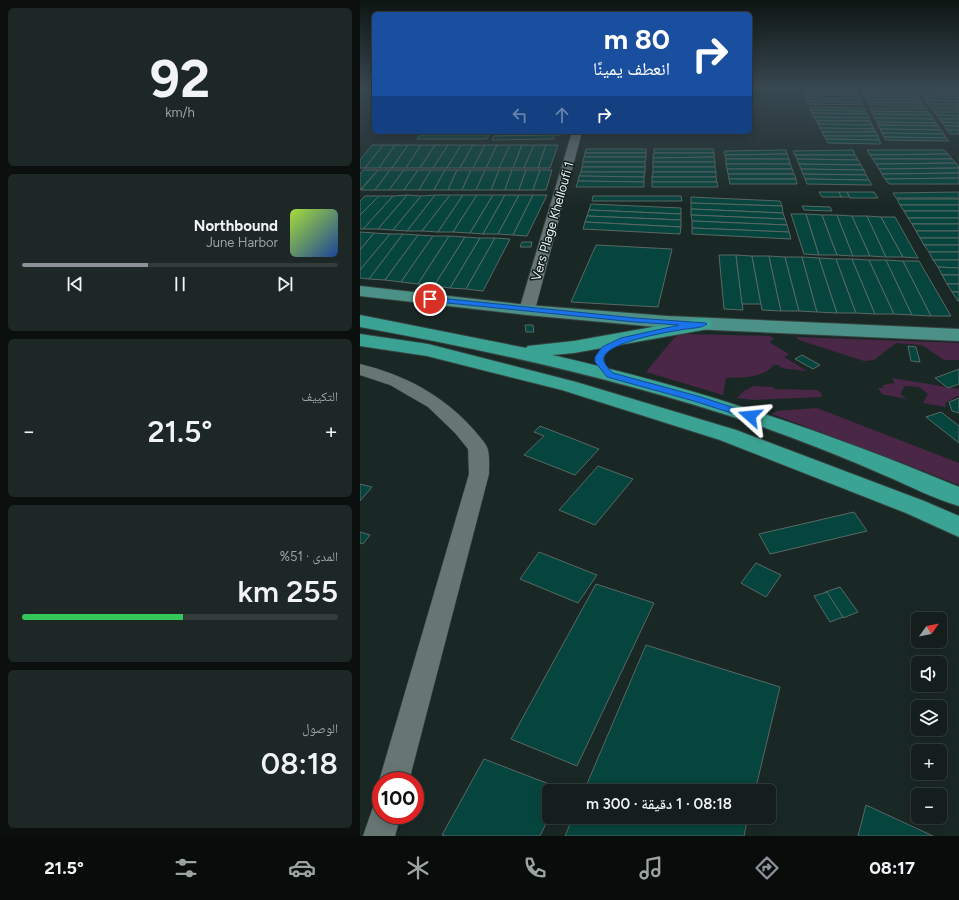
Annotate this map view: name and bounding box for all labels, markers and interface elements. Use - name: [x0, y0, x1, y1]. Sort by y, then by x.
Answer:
- text: 80 m: [604, 22, 670, 56]
- icon: right: [684, 28, 736, 80]
- text: 92: [150, 48, 210, 110]
- text: انعطف يمينًا: [593, 58, 670, 80]
- icon: left: [509, 104, 531, 126]
- icon: ahead: [551, 104, 573, 126]
- icon: right: [593, 104, 615, 126]
- text: km/h: [165, 105, 195, 120]
- street label: Vers Plage Khelloufi 1: [528, 160, 577, 283]
- text: Northbound: [194, 217, 278, 235]
- text: June Harbor: [206, 235, 278, 250]
- icon: previous: [64, 273, 86, 295]
- icon: pause: [169, 273, 191, 295]
- icon: next: [274, 273, 296, 295]
- pin: [413, 282, 447, 316]
- icon: arrive: [419, 288, 441, 310]
- text: التكييف: [302, 389, 338, 404]
- position arrow: [729, 395, 771, 437]
- text: 21.5°: [147, 413, 213, 450]
- text: −: [22, 418, 36, 445]
- text: +: [324, 418, 338, 445]
- text: المدى · 51%: [280, 549, 338, 564]
- text: 255 km: [238, 573, 338, 610]
- north arrow: [911, 612, 947, 648]
- map controls: [911, 612, 947, 824]
- button: sound: [911, 656, 947, 692]
- button: layers: [911, 700, 947, 736]
- text: الوصول: [302, 721, 338, 736]
- button: +: [911, 744, 947, 780]
- text: 08:18: [261, 745, 338, 782]
- speed limit sign: 100: [372, 772, 424, 824]
- button: −: [911, 788, 947, 824]
- text: 08:18 · 1 دقيقة · 300 m: [586, 795, 732, 813]
- icon: filters: [172, 854, 200, 882]
- icon: car: [288, 854, 316, 882]
- icon: climate: [404, 854, 432, 882]
- icon: phone: [521, 854, 549, 882]
- icon: music: [637, 854, 665, 882]
- icon: directions: [753, 854, 781, 882]
- text: 21.5°: [44, 857, 84, 879]
- text: 08:17: [869, 857, 915, 879]

